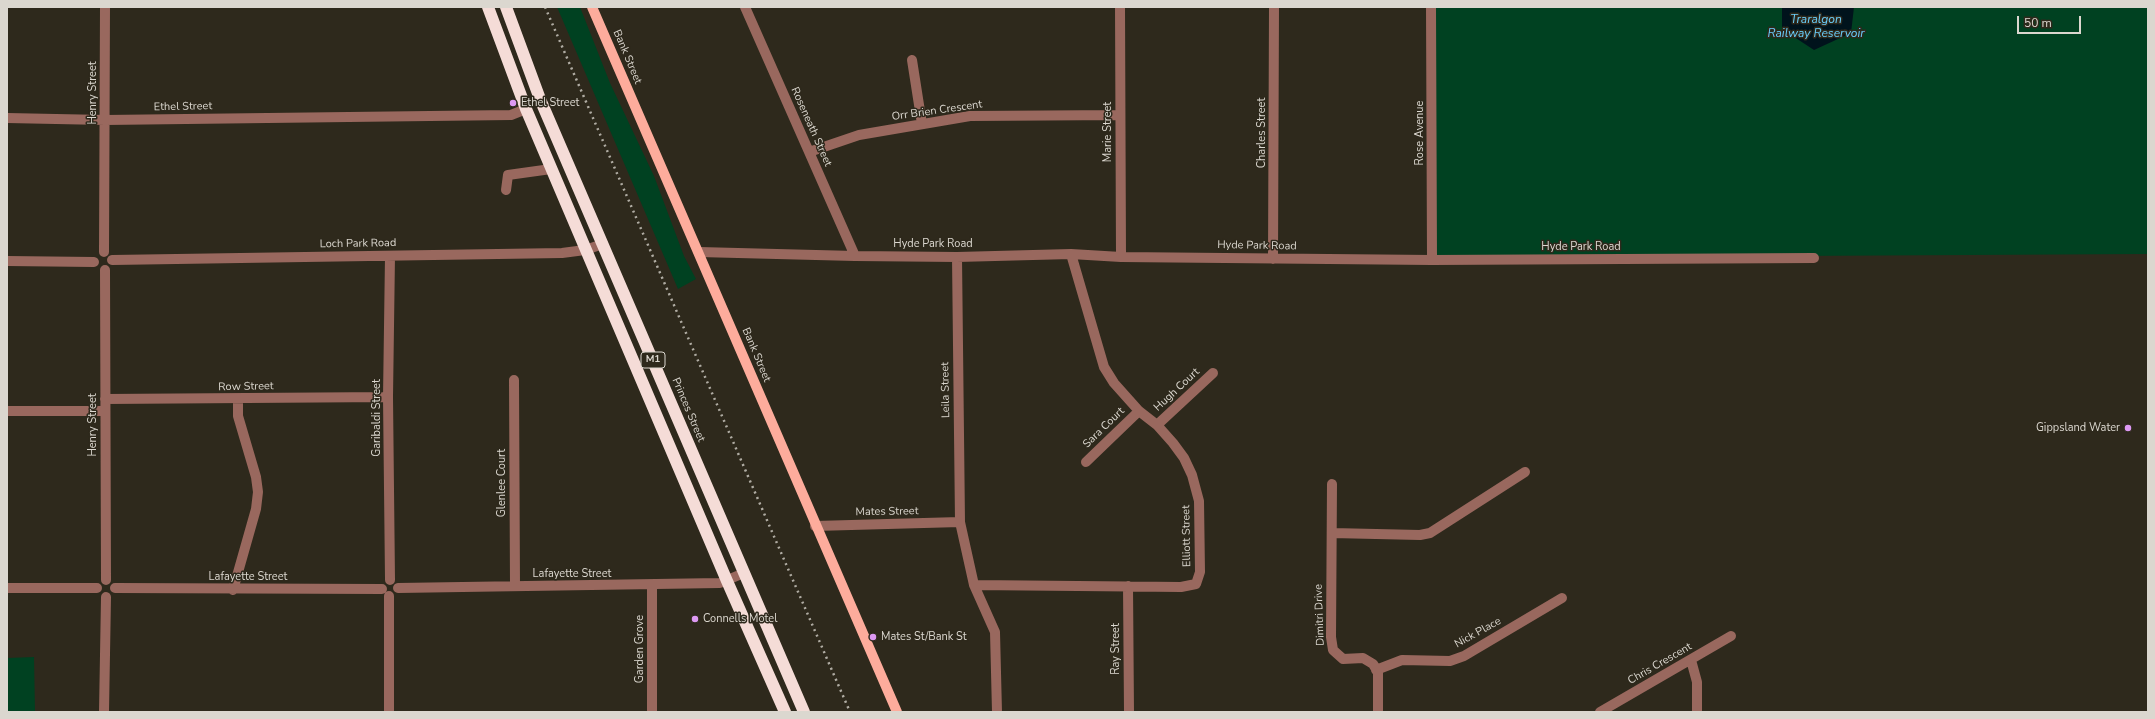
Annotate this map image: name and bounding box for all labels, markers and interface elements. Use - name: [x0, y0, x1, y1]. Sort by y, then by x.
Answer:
- scale bar: [2019, 8, 2083, 34]
- water label: Traralgon Railway Reservoir: [1767, 13, 1865, 41]
- text: 50 m: [2024, 15, 2052, 31]
- street label: Bank Street: [610, 28, 644, 86]
- street label: Henry Street: [86, 61, 100, 125]
- street label: Roseneath Street: [788, 85, 834, 169]
- place label: Ethel Street: [521, 96, 579, 110]
- marker: Ethel Street: [508, 98, 518, 108]
- street label: Orr Brien Crescent: [891, 98, 983, 124]
- street label: Charles Street: [1255, 98, 1269, 168]
- street label: Ethel Street: [154, 100, 212, 114]
- street label: Rose Avenue: [1413, 101, 1427, 165]
- street label: Marie Street: [1101, 102, 1115, 162]
- street label: Loch Park Road: [320, 237, 396, 251]
- street label: Hyde Park Road: [893, 237, 973, 251]
- street label: Hyde Park Road: [1217, 239, 1297, 253]
- street label: Hyde Park Road: [1541, 240, 1621, 254]
- street label: Bank Street: [739, 326, 773, 384]
- road number: M1: [641, 352, 665, 368]
- street label: Leila Street: [939, 362, 953, 418]
- street label: Hugh Court: [1151, 366, 1203, 414]
- street label: Princes Street: [669, 376, 707, 444]
- street label: Garibaldi Street: [370, 379, 384, 457]
- street label: Row Street: [218, 380, 274, 394]
- street label: Henry Street: [86, 393, 100, 457]
- street label: Sara Court: [1081, 405, 1127, 451]
- place label: Gippsland Water: [2036, 421, 2120, 435]
- marker: Gippsland Water: [2123, 423, 2133, 433]
- street label: Glenlee Court: [495, 449, 509, 517]
- street label: Mates Street: [855, 505, 919, 519]
- street label: Elliott Street: [1180, 505, 1194, 567]
- street label: Lafayette Street: [533, 567, 611, 581]
- street label: Lafayette Street: [209, 570, 287, 584]
- street label: Dimitri Drive: [1312, 584, 1328, 646]
- place label: Connells Motel: [703, 612, 777, 626]
- marker: Connells Motel: [690, 614, 700, 624]
- street label: Garden Grove: [633, 615, 647, 683]
- street label: Nick Place: [1452, 615, 1504, 651]
- street label: Ray Street: [1109, 623, 1123, 675]
- place label: Mates St/Bank St: [881, 630, 967, 644]
- marker: Mates St/Bank St: [868, 632, 878, 642]
- street label: Chris Crescent: [1626, 640, 1694, 688]

